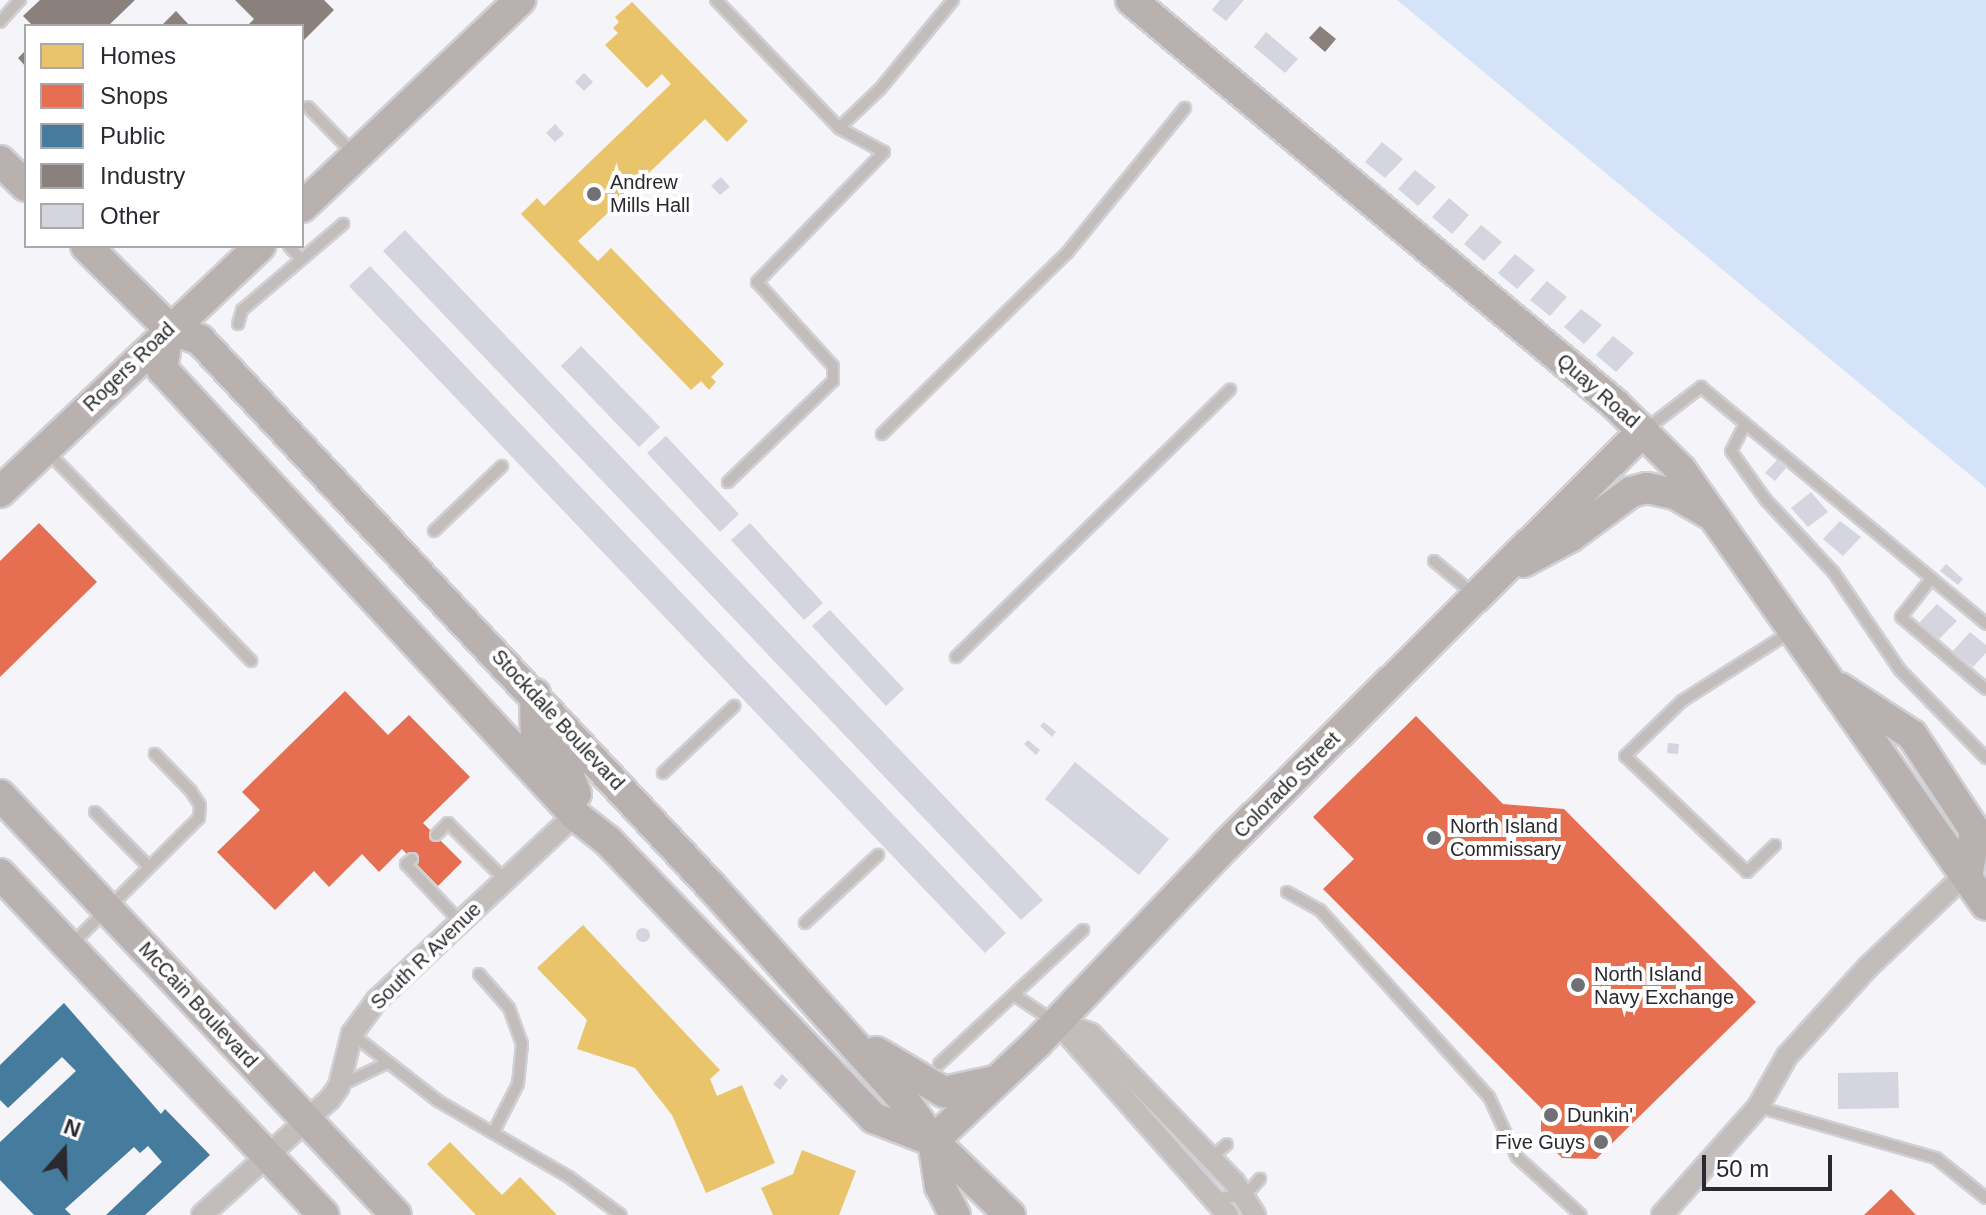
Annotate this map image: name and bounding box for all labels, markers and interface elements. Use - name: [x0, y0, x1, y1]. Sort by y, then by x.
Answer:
- legend: [24, 24, 304, 248]
- text: Homes: [100, 42, 176, 69]
- text: Shops: [100, 82, 168, 109]
- text: Public: [100, 122, 165, 149]
- text: Industry: [100, 162, 185, 189]
- place label: Andrew Mills Hall: [610, 170, 690, 217]
- marker: Andrew Mills Hall: [585, 185, 603, 203]
- text: Other: [100, 202, 160, 229]
- street label: Rogers Road: [78, 317, 180, 417]
- street label: Quay Road: [1552, 349, 1644, 433]
- street label: Stockdale Boulevard: [487, 645, 629, 795]
- street label: Colorado Street: [1229, 727, 1345, 843]
- place label: North Island Commissary: [1450, 814, 1561, 861]
- marker: North Island Commissary: [1425, 829, 1443, 847]
- street label: South R Avenue: [365, 897, 487, 1015]
- street label: McCain Boulevard: [134, 937, 262, 1073]
- place label: North Island Navy Exchange: [1594, 962, 1734, 1009]
- marker: North Island Navy Exchange: [1569, 976, 1587, 994]
- place label: Dunkin': [1567, 1103, 1633, 1127]
- marker: Dunkin': [1542, 1106, 1560, 1124]
- north arrow: [24, 1111, 104, 1191]
- text: N: [61, 1114, 84, 1142]
- place label: Five Guys: [1495, 1130, 1585, 1154]
- marker: Five Guys: [1592, 1133, 1610, 1151]
- scale bar: [1706, 1139, 1836, 1189]
- text: 50 m: [1716, 1155, 1769, 1182]

